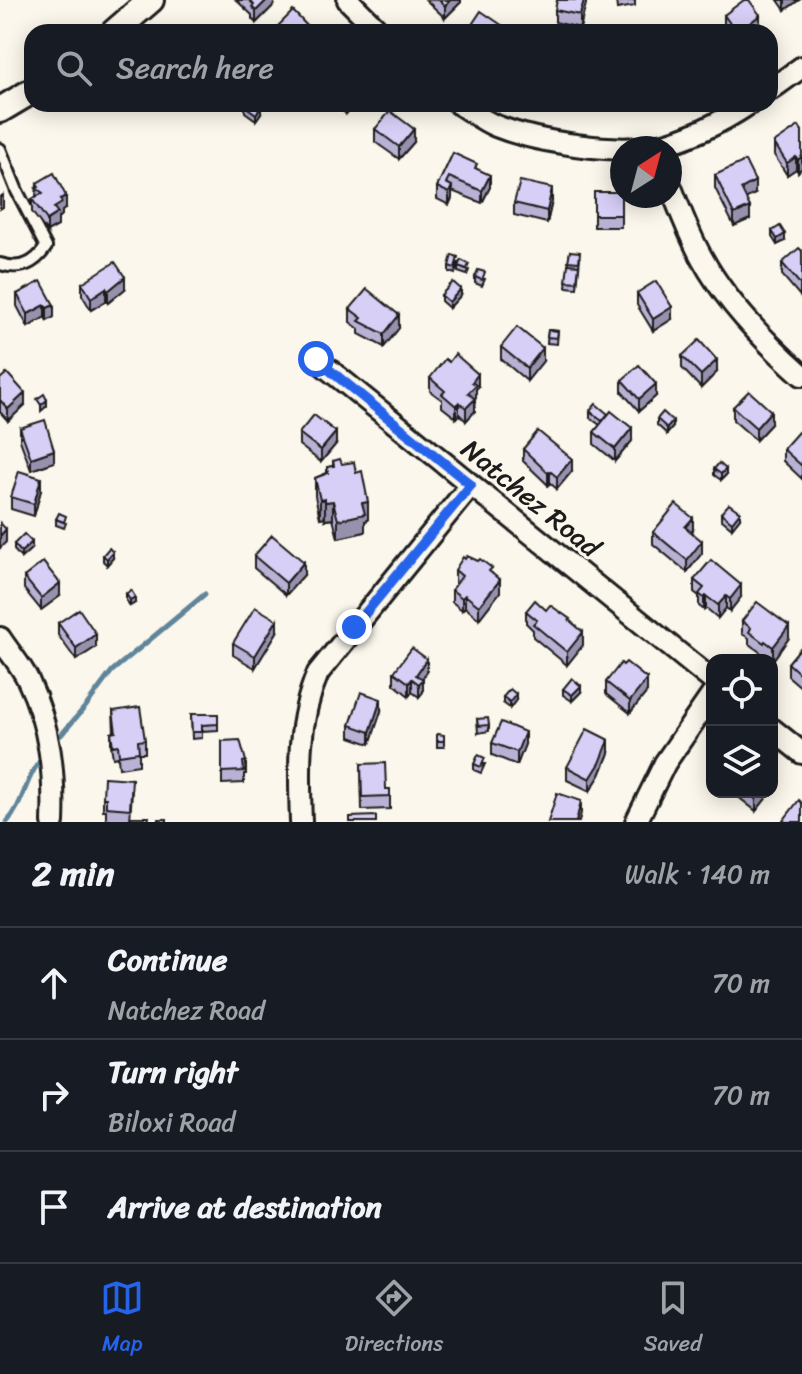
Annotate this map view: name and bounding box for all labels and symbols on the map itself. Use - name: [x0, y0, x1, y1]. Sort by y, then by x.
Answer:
- north arrow: [610, 136, 682, 208]
- route start: [298, 341, 334, 377]
- street label: Natchez Road: [450, 426, 614, 572]
- route end: [336, 609, 372, 645]

